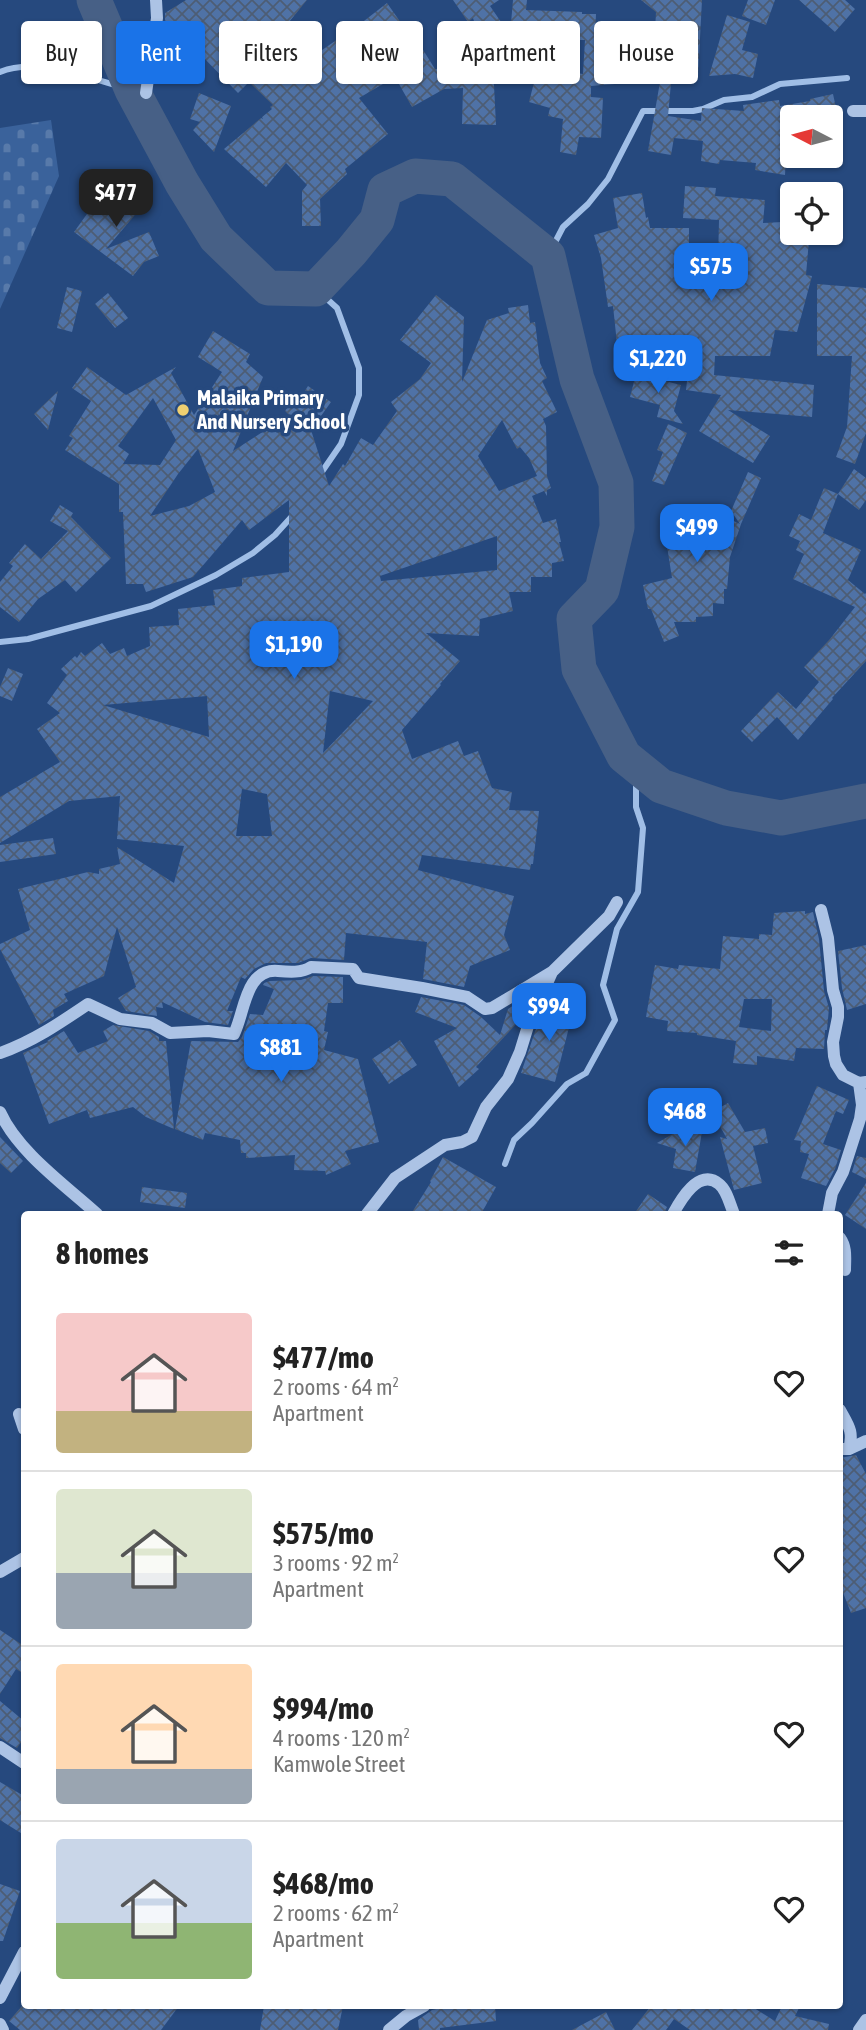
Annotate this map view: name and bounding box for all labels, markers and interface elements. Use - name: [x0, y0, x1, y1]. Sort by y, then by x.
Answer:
- chip: Buy: [21, 21, 102, 84]
- chip: Rent: [116, 21, 205, 84]
- chip: Filters: [219, 21, 322, 84]
- chip: New: [336, 21, 423, 84]
- chip: Apartment: [437, 21, 580, 84]
- chip: House: [594, 21, 698, 84]
- north arrow: [780, 105, 844, 168]
- map controls: [780, 105, 843, 245]
- pin: $477: [75, 170, 157, 229]
- text: $477: [95, 179, 137, 205]
- button: locate: [780, 182, 843, 245]
- pin: $575: [670, 244, 752, 303]
- text: $575: [690, 253, 732, 279]
- pin: $1,220: [601, 336, 715, 395]
- text: $1,220: [630, 345, 687, 371]
- place label: Malaika Primary And Nursery School: [196, 385, 346, 433]
- marker: Malaika Primary And Nursery School: [175, 402, 191, 418]
- pin: $499: [656, 504, 738, 564]
- text: $499: [676, 514, 718, 540]
- pin: $1,190: [237, 622, 351, 681]
- text: $1,190: [266, 631, 323, 657]
- pin: $994: [508, 984, 590, 1043]
- text: $994: [528, 993, 570, 1019]
- pin: $881: [240, 1024, 322, 1084]
- text: $881: [260, 1034, 302, 1060]
- pin: $468: [644, 1088, 726, 1148]
- text: $468: [664, 1098, 706, 1124]
- icon: filters: [770, 1234, 808, 1272]
- text: 8 homes: [56, 1236, 149, 1270]
- text: $477/mo: [273, 1340, 374, 1374]
- icon: home: [112, 1341, 196, 1425]
- icon: heart: [770, 1364, 808, 1402]
- text: 2 rooms · 64 m²: [273, 1374, 399, 1400]
- text: Apartment: [273, 1400, 364, 1426]
- text: $575/mo: [273, 1516, 374, 1550]
- icon: home: [112, 1517, 196, 1601]
- icon: heart: [770, 1540, 808, 1578]
- text: 3 rooms · 92 m²: [273, 1550, 399, 1576]
- text: Apartment: [273, 1576, 364, 1602]
- text: $994/mo: [273, 1691, 374, 1725]
- icon: home: [112, 1692, 196, 1776]
- icon: heart: [770, 1715, 808, 1753]
- text: 4 rooms · 120 m²: [273, 1725, 410, 1751]
- text: Kamwole Street: [273, 1751, 405, 1777]
- text: $468/mo: [273, 1866, 374, 1900]
- icon: home: [112, 1867, 196, 1951]
- icon: heart: [770, 1890, 808, 1928]
- text: 2 rooms · 62 m²: [273, 1900, 399, 1926]
- text: Apartment: [273, 1926, 364, 1952]

